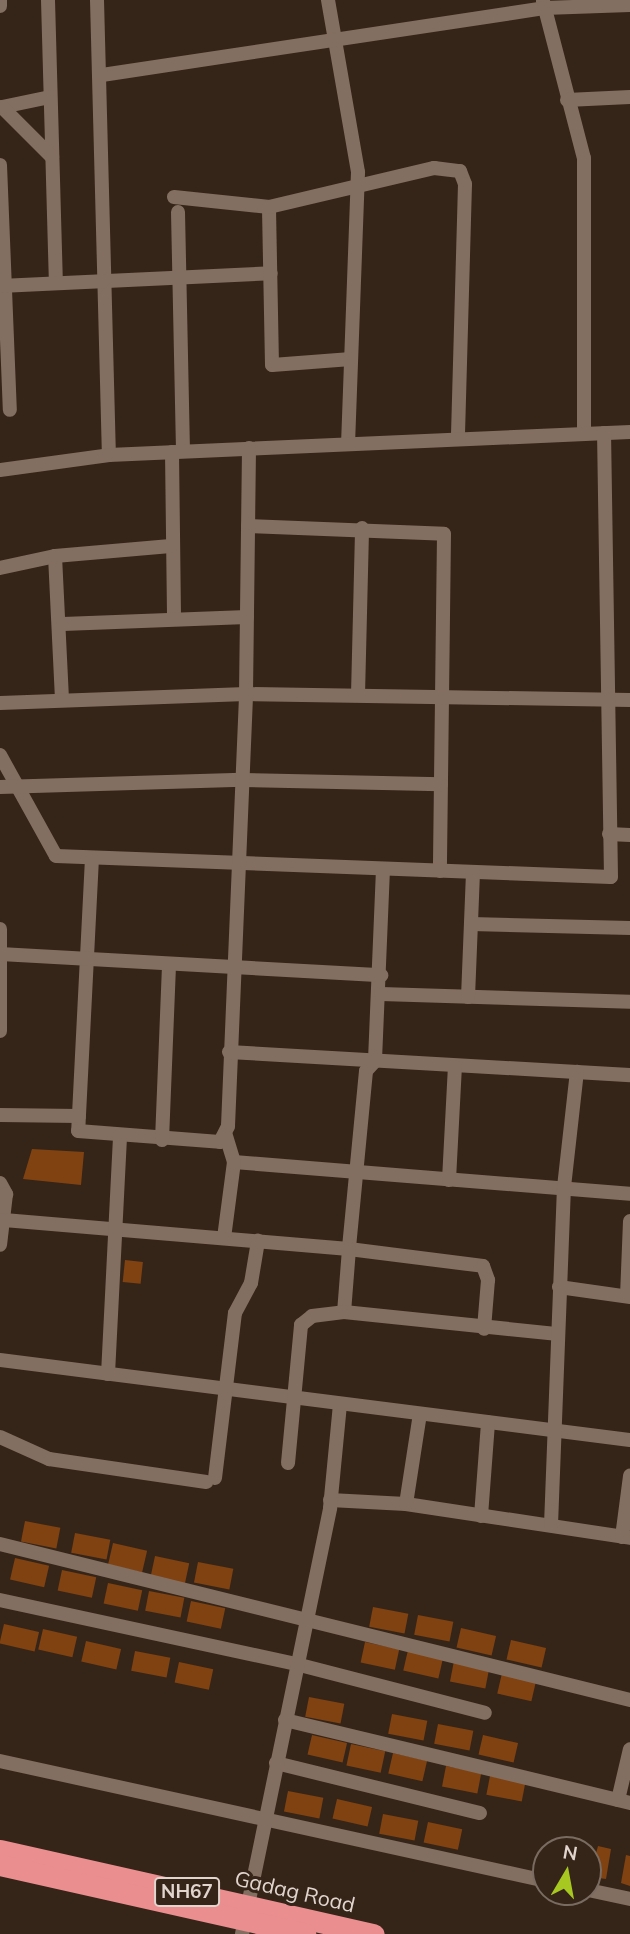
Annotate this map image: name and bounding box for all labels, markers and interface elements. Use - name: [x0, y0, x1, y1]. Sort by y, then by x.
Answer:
- north arrow: [532, 1836, 602, 1906]
- text: N: [561, 1839, 579, 1865]
- street label: Gadag Road: [232, 1865, 358, 1917]
- road number: NH67: [154, 1876, 220, 1908]

